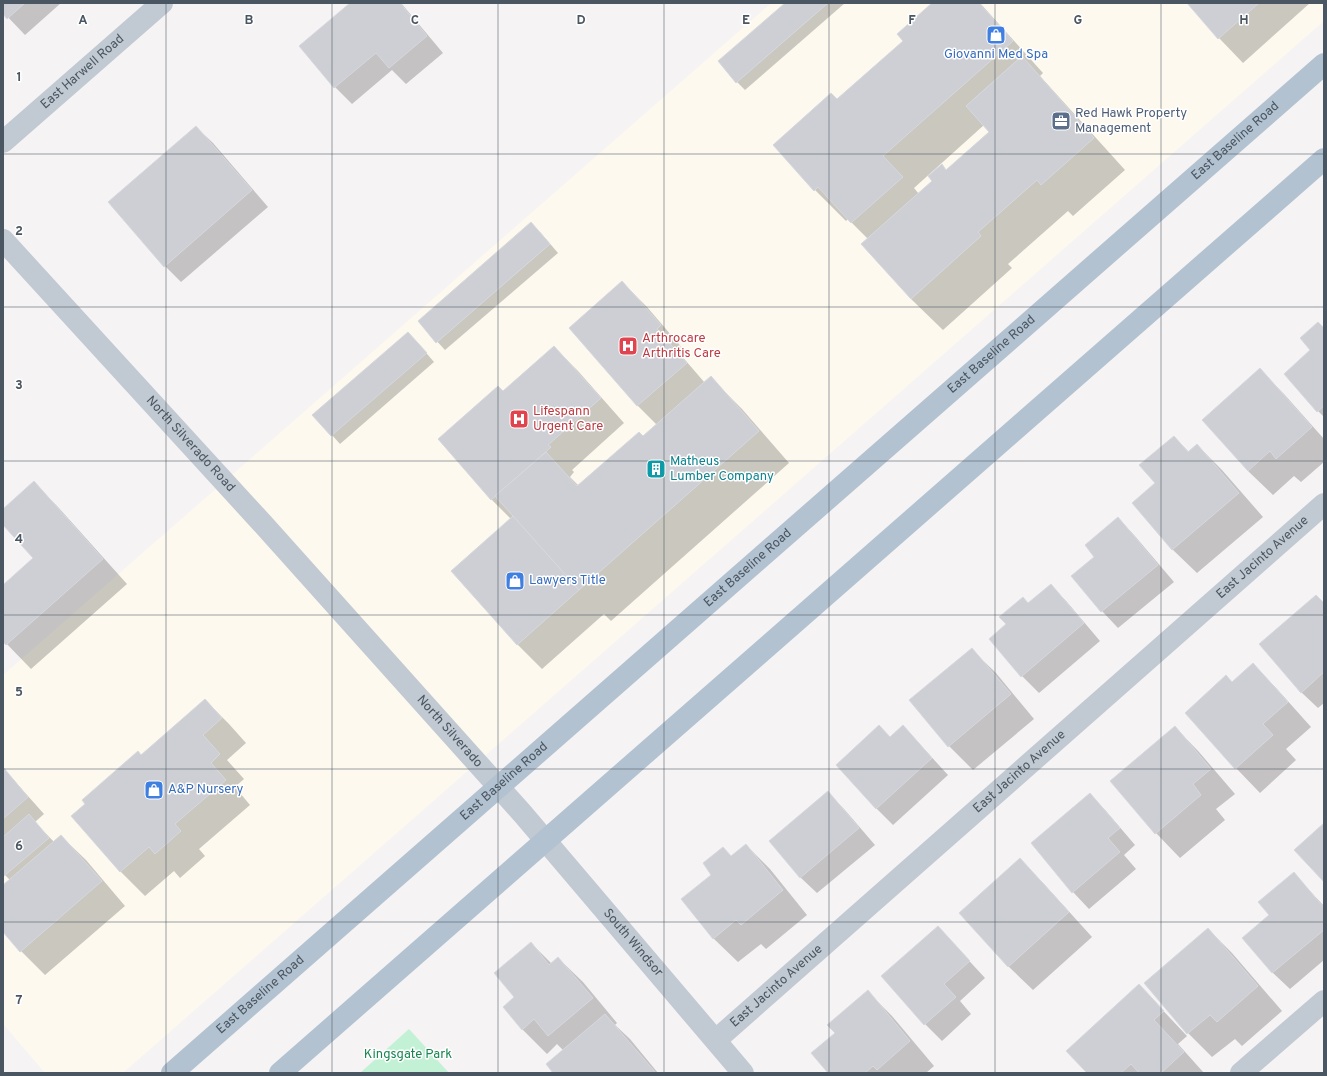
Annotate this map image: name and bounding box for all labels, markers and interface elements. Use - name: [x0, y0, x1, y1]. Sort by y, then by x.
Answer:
- text: A: [78, 13, 88, 29]
- text: B: [245, 13, 254, 29]
- text: C: [411, 13, 419, 29]
- text: D: [576, 13, 586, 29]
- text: E: [742, 13, 750, 29]
- text: F: [908, 13, 916, 29]
- text: G: [1074, 13, 1083, 29]
- text: H: [1239, 13, 1249, 29]
- shop icon: Giovanni Med Spa: [985, 24, 1007, 46]
- street label: East Harwell Road: [38, 31, 128, 113]
- place label: Giovanni Med Spa: [944, 47, 1048, 63]
- text: 1: [16, 70, 22, 86]
- street label: East Baseline Road: [1189, 99, 1283, 184]
- place label: Red Hawk Property Management: [1075, 106, 1187, 137]
- office icon: Red Hawk Property Management: [1050, 110, 1072, 132]
- text: 2: [15, 224, 23, 240]
- street label: East Baseline Road: [945, 312, 1039, 398]
- place label: Arthrocare Arthritis Care: [642, 331, 721, 362]
- hospital icon: Arthrocare Arthritis Care: [617, 335, 639, 357]
- text: 3: [15, 378, 23, 394]
- street label: North Silverado Road: [142, 393, 238, 496]
- place label: Lifespann Urgent Care: [533, 404, 603, 435]
- hospital icon: Lifespann Urgent Care: [508, 408, 530, 430]
- place label: Matheus Lumber Company: [670, 454, 774, 485]
- building icon: Matheus Lumber Company: [645, 458, 667, 480]
- street label: East Jacinto Avenue: [1213, 513, 1312, 603]
- street label: East Baseline Road: [701, 526, 795, 611]
- text: 4: [15, 532, 23, 548]
- shop icon: Lawyers Title: [504, 570, 526, 592]
- place label: Lawyers Title: [529, 573, 606, 589]
- text: 5: [15, 685, 23, 701]
- street label: North Silverado: [413, 692, 486, 771]
- street label: East Jacinto Avenue: [970, 727, 1069, 817]
- street label: East Baseline Road: [457, 739, 552, 825]
- shop icon: A&P Nursery: [143, 779, 165, 801]
- place label: A&P Nursery: [168, 782, 243, 798]
- text: 6: [15, 839, 23, 855]
- street label: South Windsor: [599, 906, 666, 980]
- street label: East Jacinto Avenue: [727, 942, 826, 1031]
- street label: East Baseline Road: [214, 953, 308, 1038]
- text: 7: [16, 993, 23, 1009]
- park label: Kingsgate Park: [364, 1047, 452, 1063]

